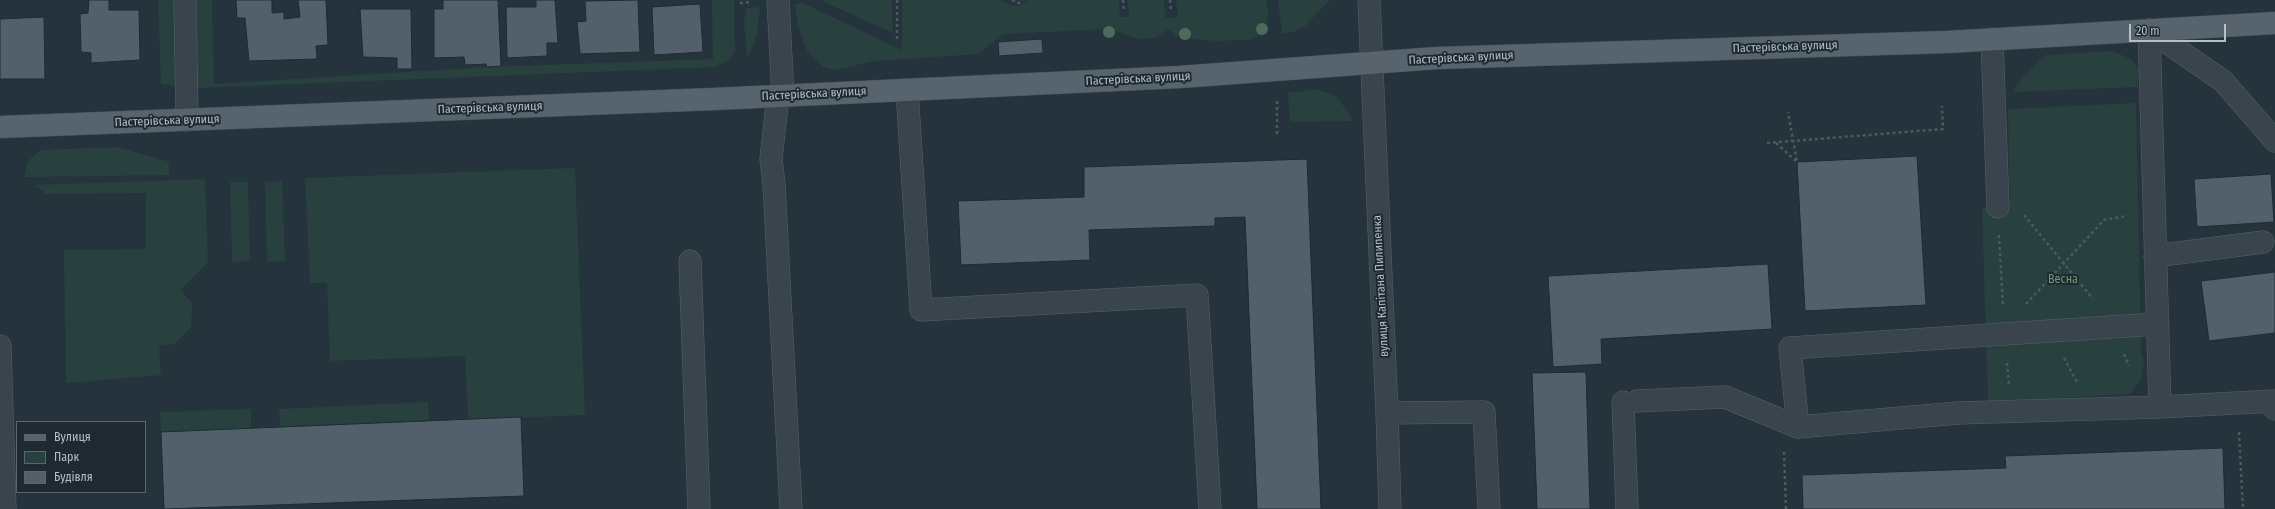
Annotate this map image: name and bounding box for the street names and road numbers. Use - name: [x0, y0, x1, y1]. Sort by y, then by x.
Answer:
- street label: Пастерівська вулиця: [1732, 38, 1838, 56]
- street label: Пастерівська вулиця: [1408, 48, 1514, 68]
- street label: Пастерівська вулиця: [1085, 69, 1191, 89]
- street label: Пастерівська вулиця: [761, 84, 867, 104]
- street label: Пастерівська вулиця: [437, 99, 543, 117]
- street label: Пастерівська вулиця: [114, 112, 220, 130]
- street label: вулиця Капітана Пилипенка: [1370, 215, 1392, 357]

